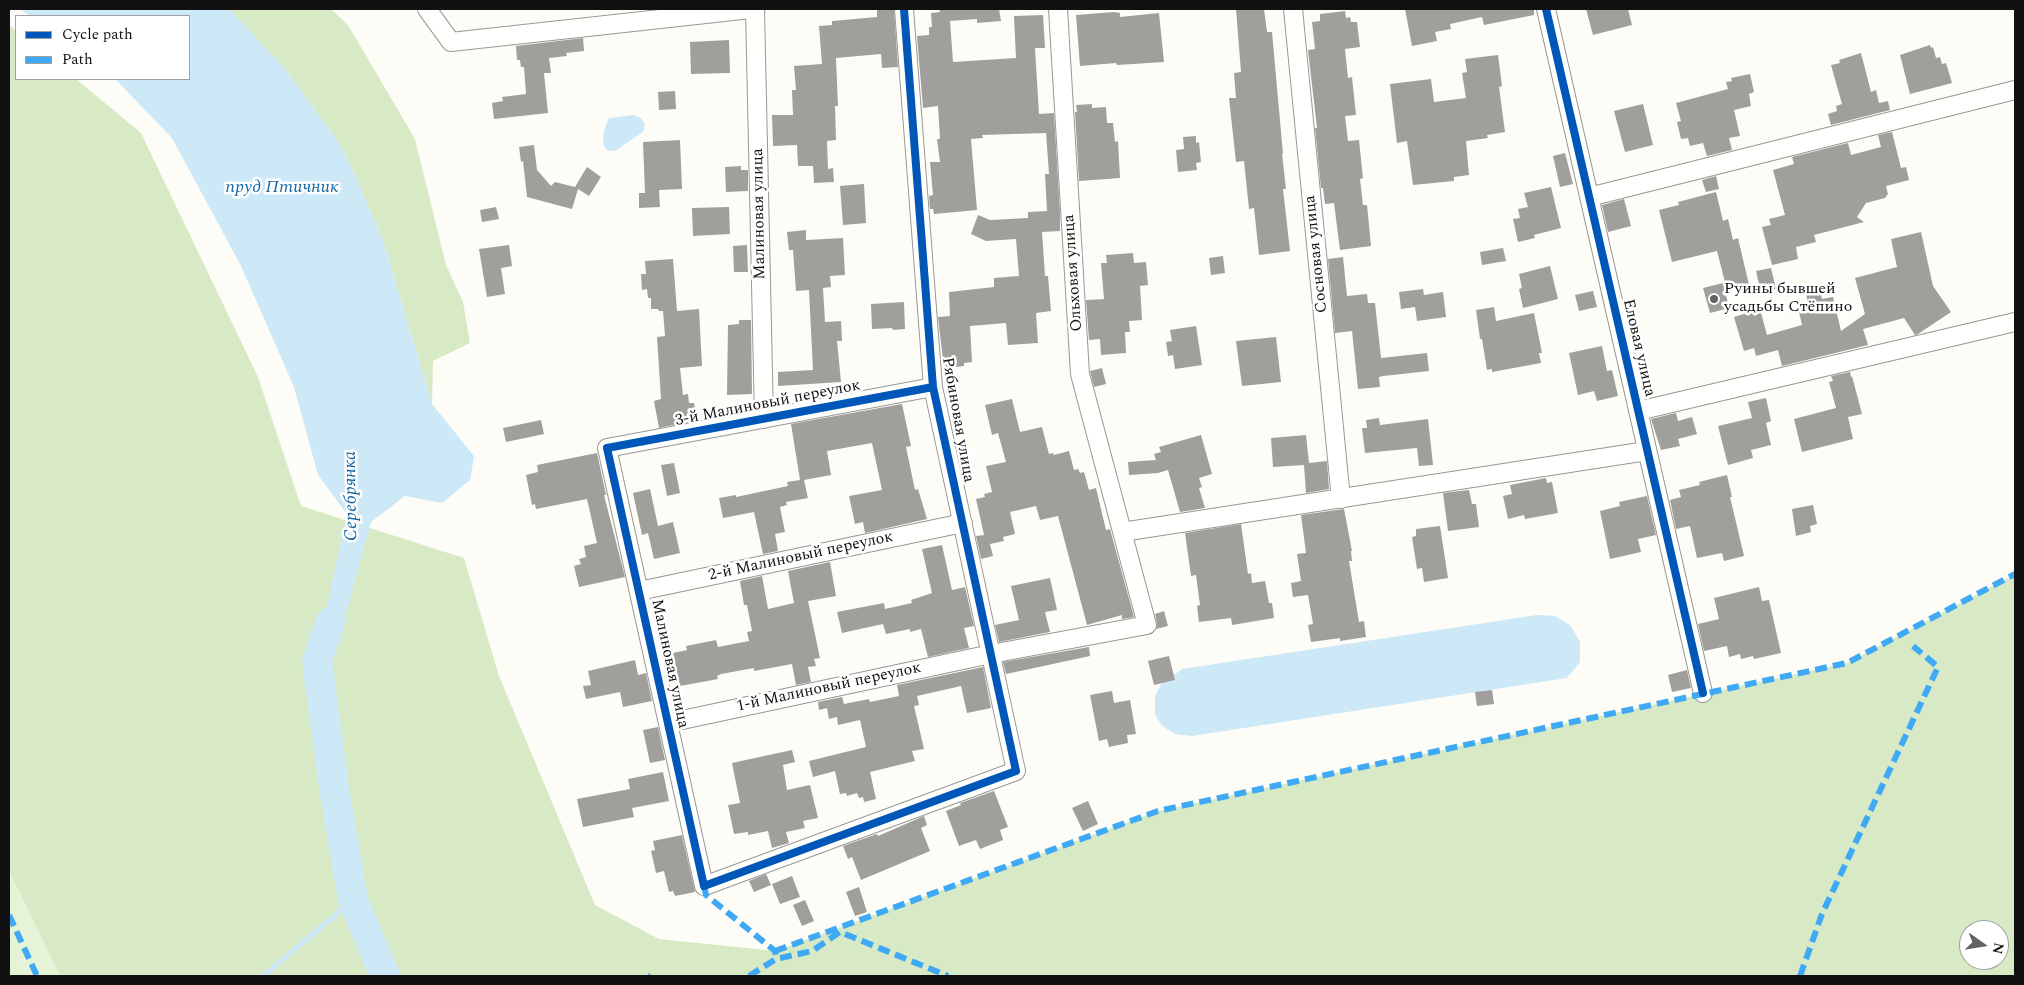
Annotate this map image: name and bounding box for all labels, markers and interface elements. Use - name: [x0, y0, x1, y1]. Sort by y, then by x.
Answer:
- legend: [15, 15, 190, 80]
- text: Cycle path: [62, 23, 133, 46]
- text: Path: [62, 48, 93, 71]
- street label: Малиновая улица: [749, 148, 771, 280]
- water label: пруд Птичник: [226, 177, 338, 199]
- street label: Сосновая улица: [1301, 194, 1333, 314]
- street label: Ольховая улица: [1060, 214, 1088, 332]
- place label: Руины бывшей усадьбы Стёпино: [1724, 280, 1852, 318]
- marker: Руины бывшей усадьбы Стёпино: [1708, 293, 1720, 305]
- street label: Еловая улица: [1617, 297, 1659, 399]
- street label: Рябиновая улица: [937, 356, 977, 484]
- street label: 3-й Малиновый переулок: [674, 377, 862, 431]
- water label: Серебрянка: [340, 451, 364, 541]
- street label: 2-й Малиновый переулок: [707, 528, 895, 586]
- street label: Малиновая улица: [646, 598, 692, 730]
- street label: 1-й Малиновый переулок: [735, 659, 923, 717]
- north arrow: [1959, 920, 2009, 970]
- text: N: [1987, 940, 2010, 956]

